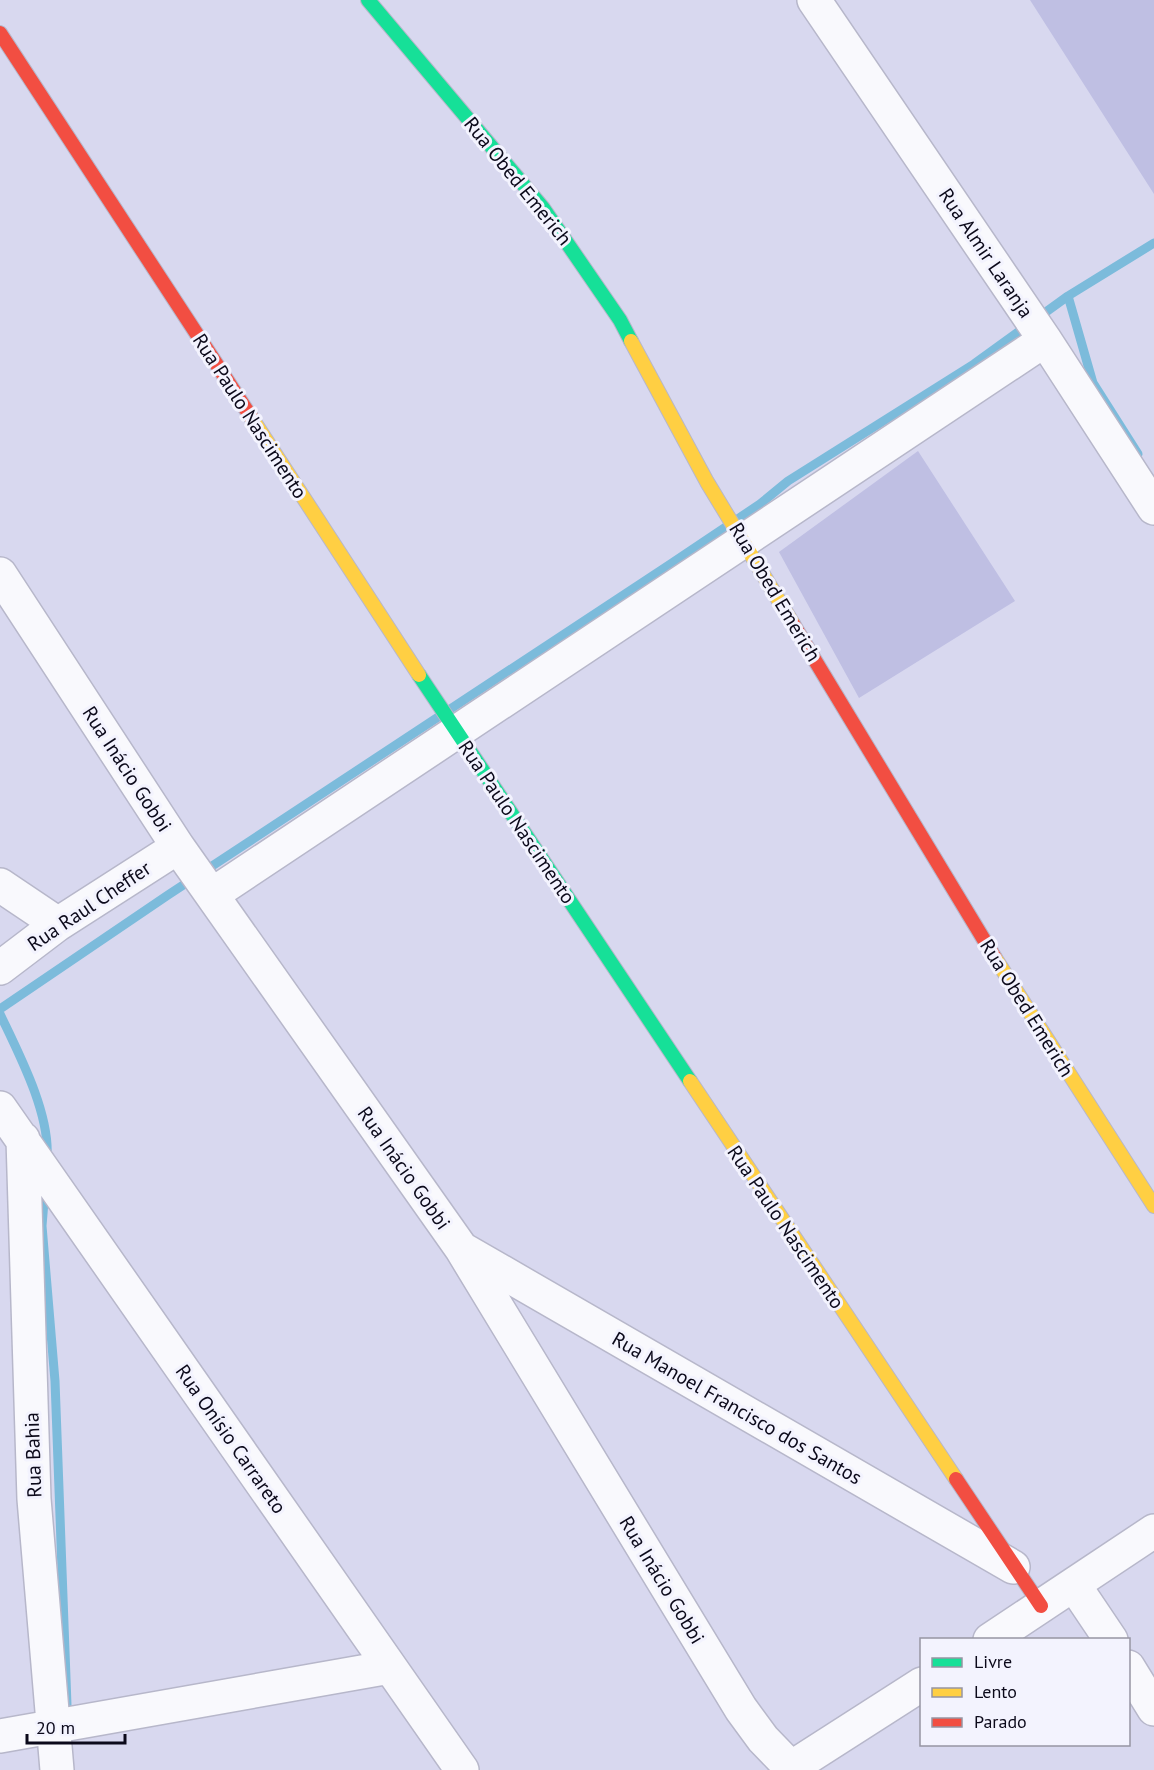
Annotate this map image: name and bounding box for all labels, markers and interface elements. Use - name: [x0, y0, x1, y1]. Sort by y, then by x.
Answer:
- street label: Rua Obed Emerich: [458, 112, 578, 250]
- street label: Rua Almir Laranja: [933, 183, 1039, 323]
- street label: Rua Paulo Nascimento: [187, 329, 313, 503]
- street label: Rua Obed Emerich: [723, 518, 827, 666]
- street label: Rua Inácio Gobbi: [77, 701, 177, 837]
- street label: Rua Paulo Nascimento: [453, 735, 581, 909]
- street label: Rua Raul Cheffer: [22, 855, 156, 957]
- street label: Rua Obed Emerich: [974, 934, 1080, 1082]
- street label: Rua Inácio Gobbi: [352, 1101, 456, 1235]
- street label: Rua Paulo Nascimento: [722, 1140, 850, 1314]
- street label: Rua Manoel Francisco dos Santos: [607, 1326, 867, 1490]
- street label: Rua Onísio Carrareto: [170, 1359, 292, 1519]
- street label: Rua Bahia: [19, 1412, 47, 1498]
- street label: Rua Inácio Gobbi: [614, 1511, 710, 1649]
- legend: [920, 1638, 1130, 1746]
- text: Livre: [974, 1650, 1012, 1673]
- text: Lento: [974, 1680, 1017, 1703]
- scale bar: [27, 1707, 124, 1745]
- text: Parado: [974, 1710, 1027, 1733]
- text: 20 m: [36, 1716, 75, 1739]

